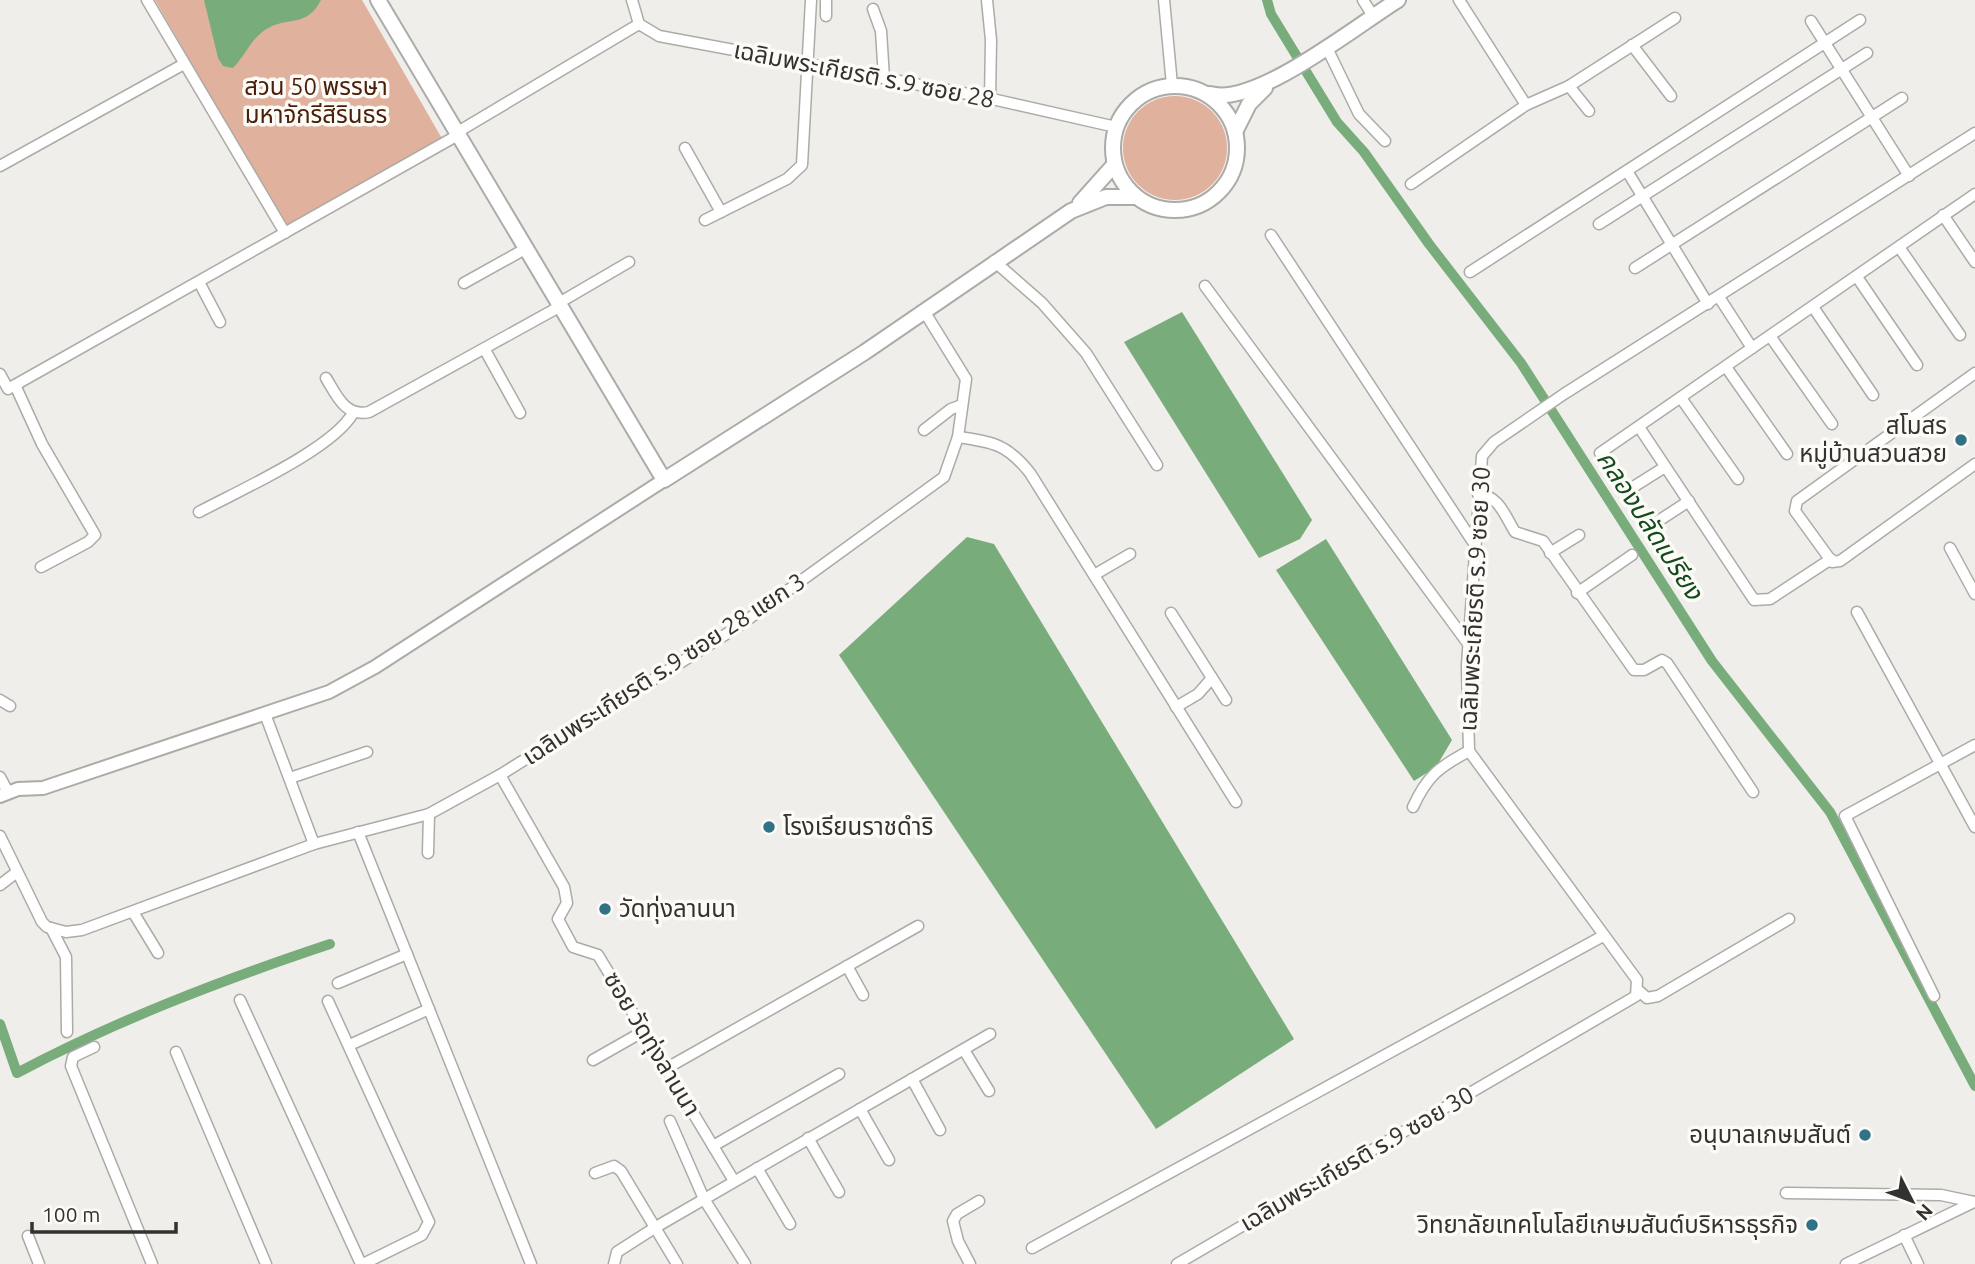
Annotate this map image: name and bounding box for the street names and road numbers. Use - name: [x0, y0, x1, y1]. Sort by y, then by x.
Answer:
- street label: เฉลิมพระเกียรติ ร.9 ซอย 28: [731, 36, 997, 113]
- street label: เฉลิมพระเกียรติ ร.9 ซอย 30: [1454, 466, 1495, 732]
- street label: เฉลิมพระเกียรติ ร.9 ซอย 28 แยก 3: [518, 567, 810, 770]
- street label: ซอย วัดทุ่งลานนา: [597, 967, 706, 1122]
- street label: เฉลิมพระเกียรติ ร.9 ซอย 30: [1235, 1081, 1478, 1237]

